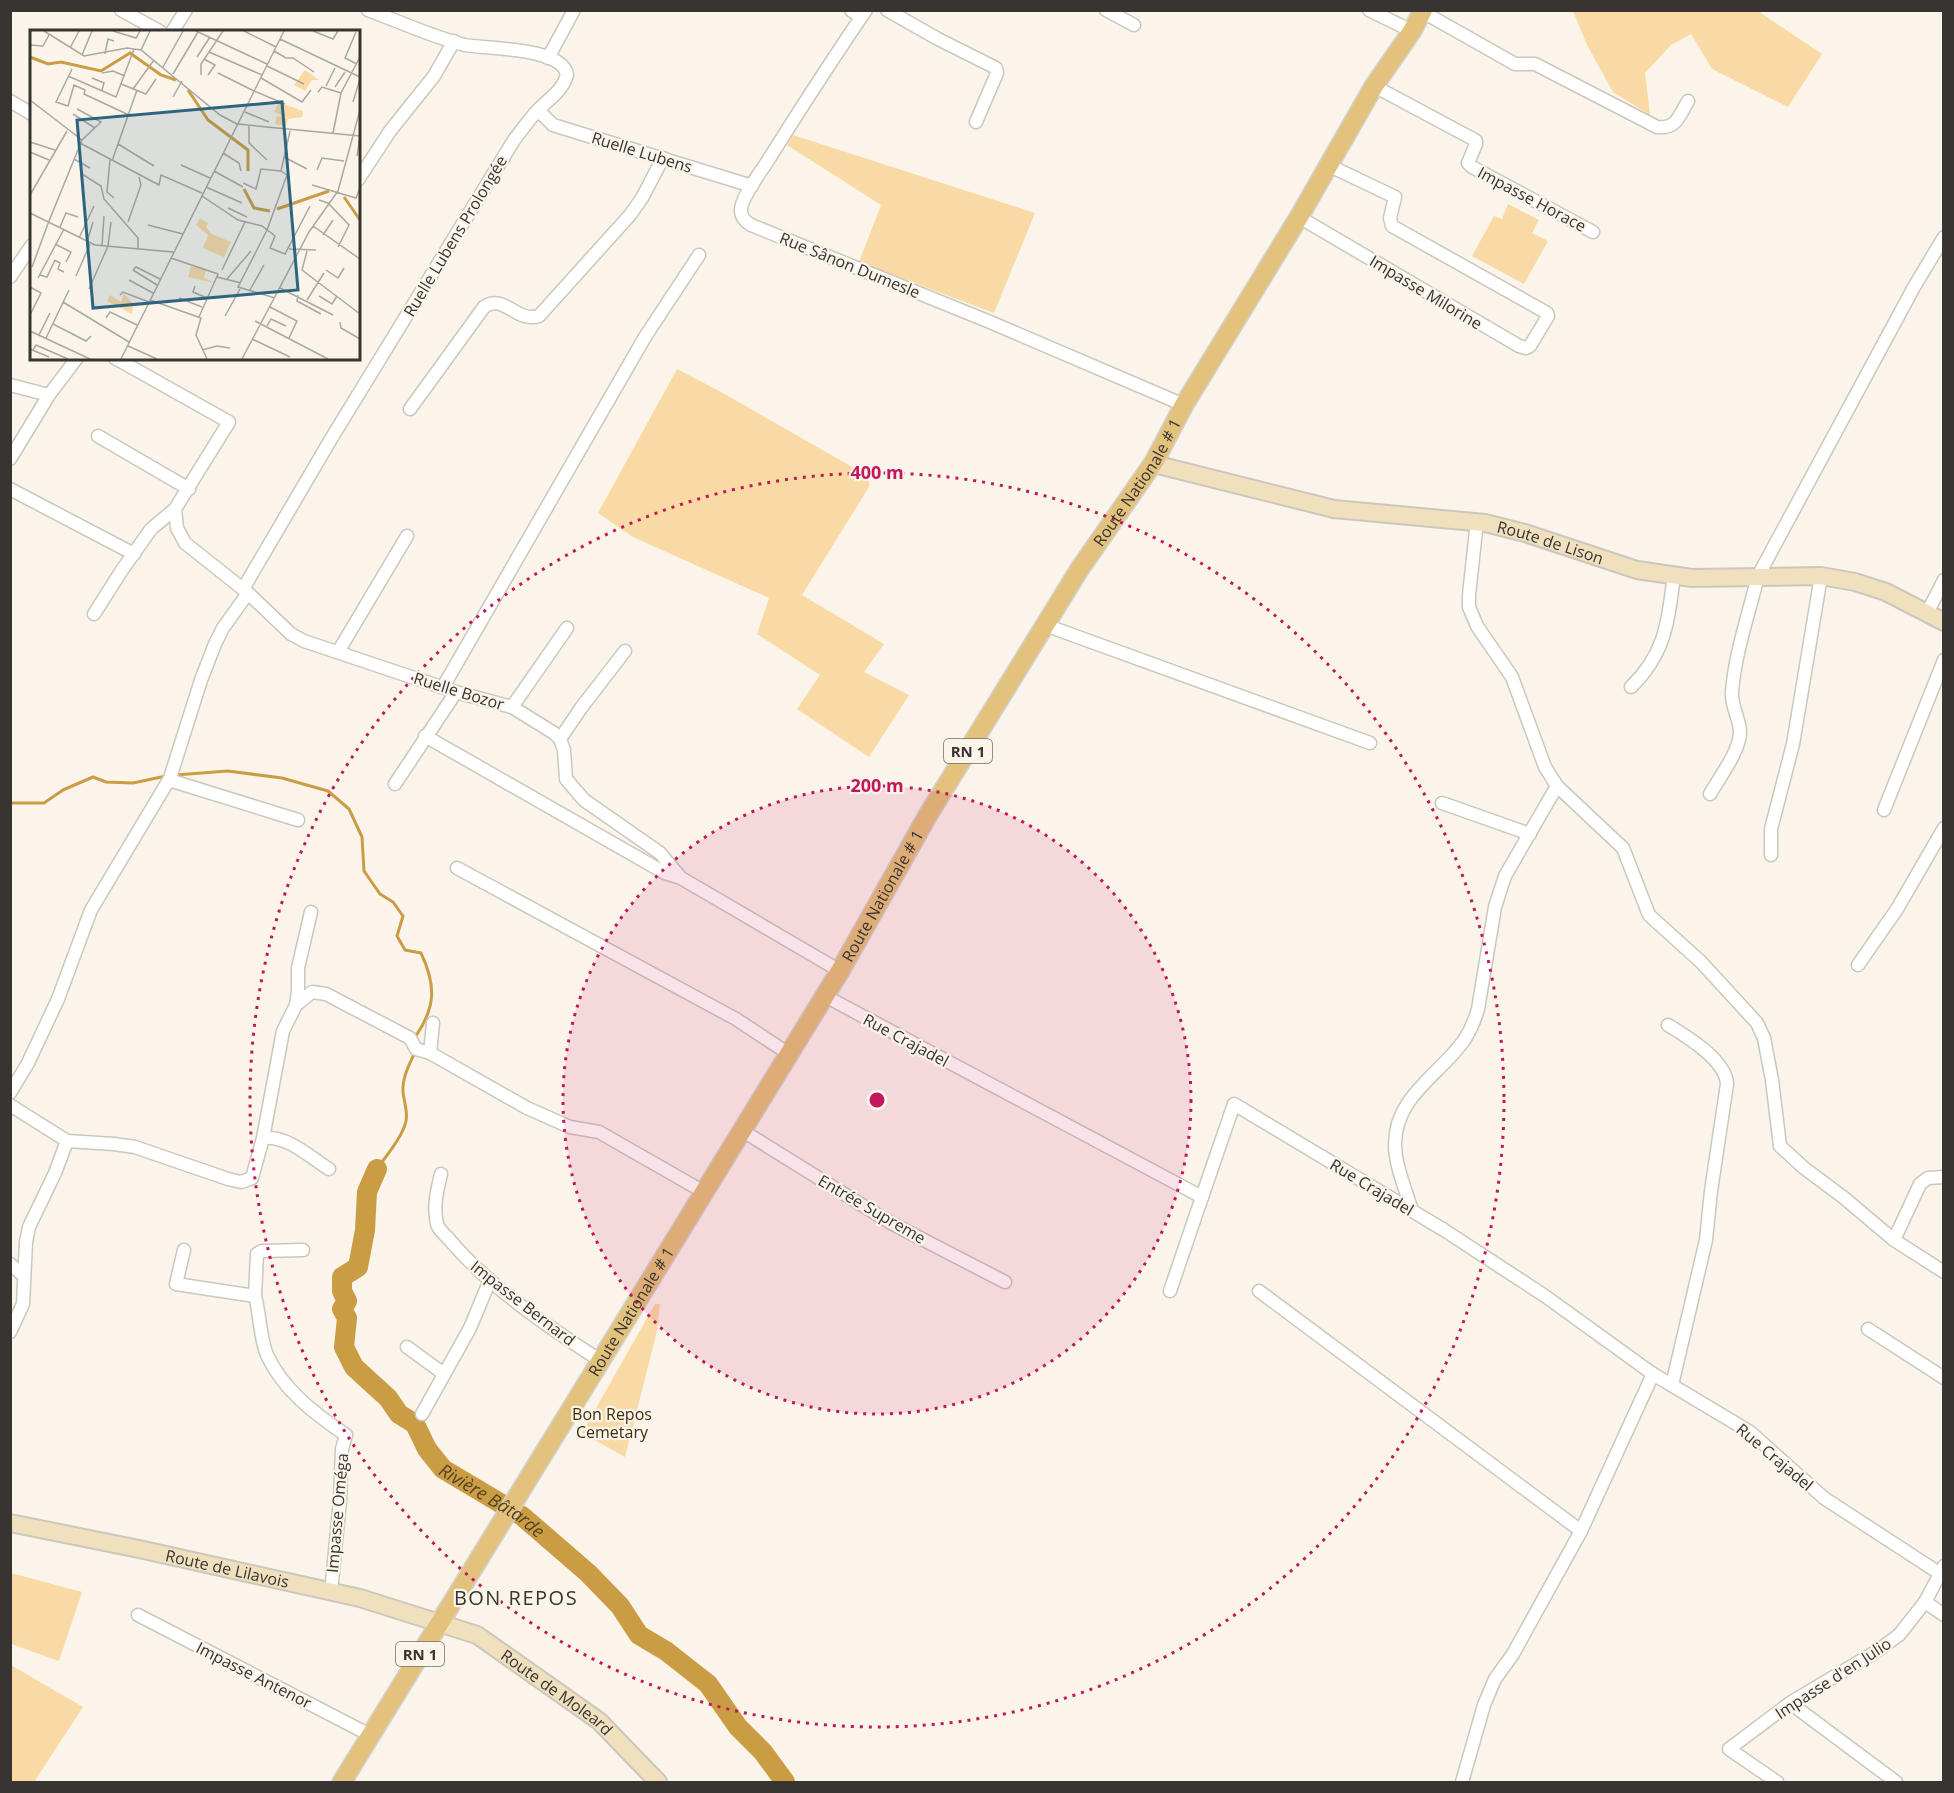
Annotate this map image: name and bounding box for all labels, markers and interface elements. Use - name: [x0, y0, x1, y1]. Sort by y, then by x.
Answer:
- inset map: [30, 30, 360, 360]
- street label: Ruelle Lubens: [589, 126, 695, 178]
- street label: Ruelle Lubens Prolongée: [398, 151, 512, 321]
- street label: Impasse Horace: [1474, 161, 1590, 237]
- street label: Rue Sânon Dumesle: [776, 227, 924, 303]
- street label: Impasse Milorine: [1366, 250, 1486, 334]
- street label: Route Nationale # 1: [1088, 414, 1186, 550]
- text: 400 m: [850, 460, 904, 484]
- street label: Route de Lison: [1495, 515, 1606, 569]
- street label: Ruelle Bozor: [411, 667, 507, 715]
- road number: RN 1: [944, 739, 992, 763]
- text: 200 m: [850, 773, 904, 797]
- street label: Route Nationale # 1: [836, 826, 928, 966]
- street label: Rue Crajadel: [859, 1008, 953, 1072]
- centre of rings: [867, 1090, 887, 1110]
- street label: Rue Crajadel: [1326, 1153, 1418, 1221]
- street label: Entrée Supreme: [814, 1169, 930, 1249]
- street label: Route Nationale # 1: [583, 1243, 679, 1380]
- street label: Impasse Bernard: [466, 1255, 580, 1351]
- park label: Bon Repos Cemetary: [572, 1403, 652, 1443]
- street label: Rue Crajadel: [1732, 1418, 1818, 1496]
- street label: Impasse Oméga: [321, 1452, 353, 1574]
- water label: Rivière Bâtarde: [435, 1458, 550, 1543]
- street label: Route de Lilavois: [164, 1544, 291, 1593]
- district label: BON REPOS: [454, 1584, 578, 1611]
- street label: Impasse d'en Julio: [1771, 1632, 1895, 1724]
- street label: Impasse Antenor: [192, 1636, 316, 1714]
- road number: RN 1: [396, 1642, 444, 1666]
- street label: Route de Moleard: [497, 1644, 618, 1740]

